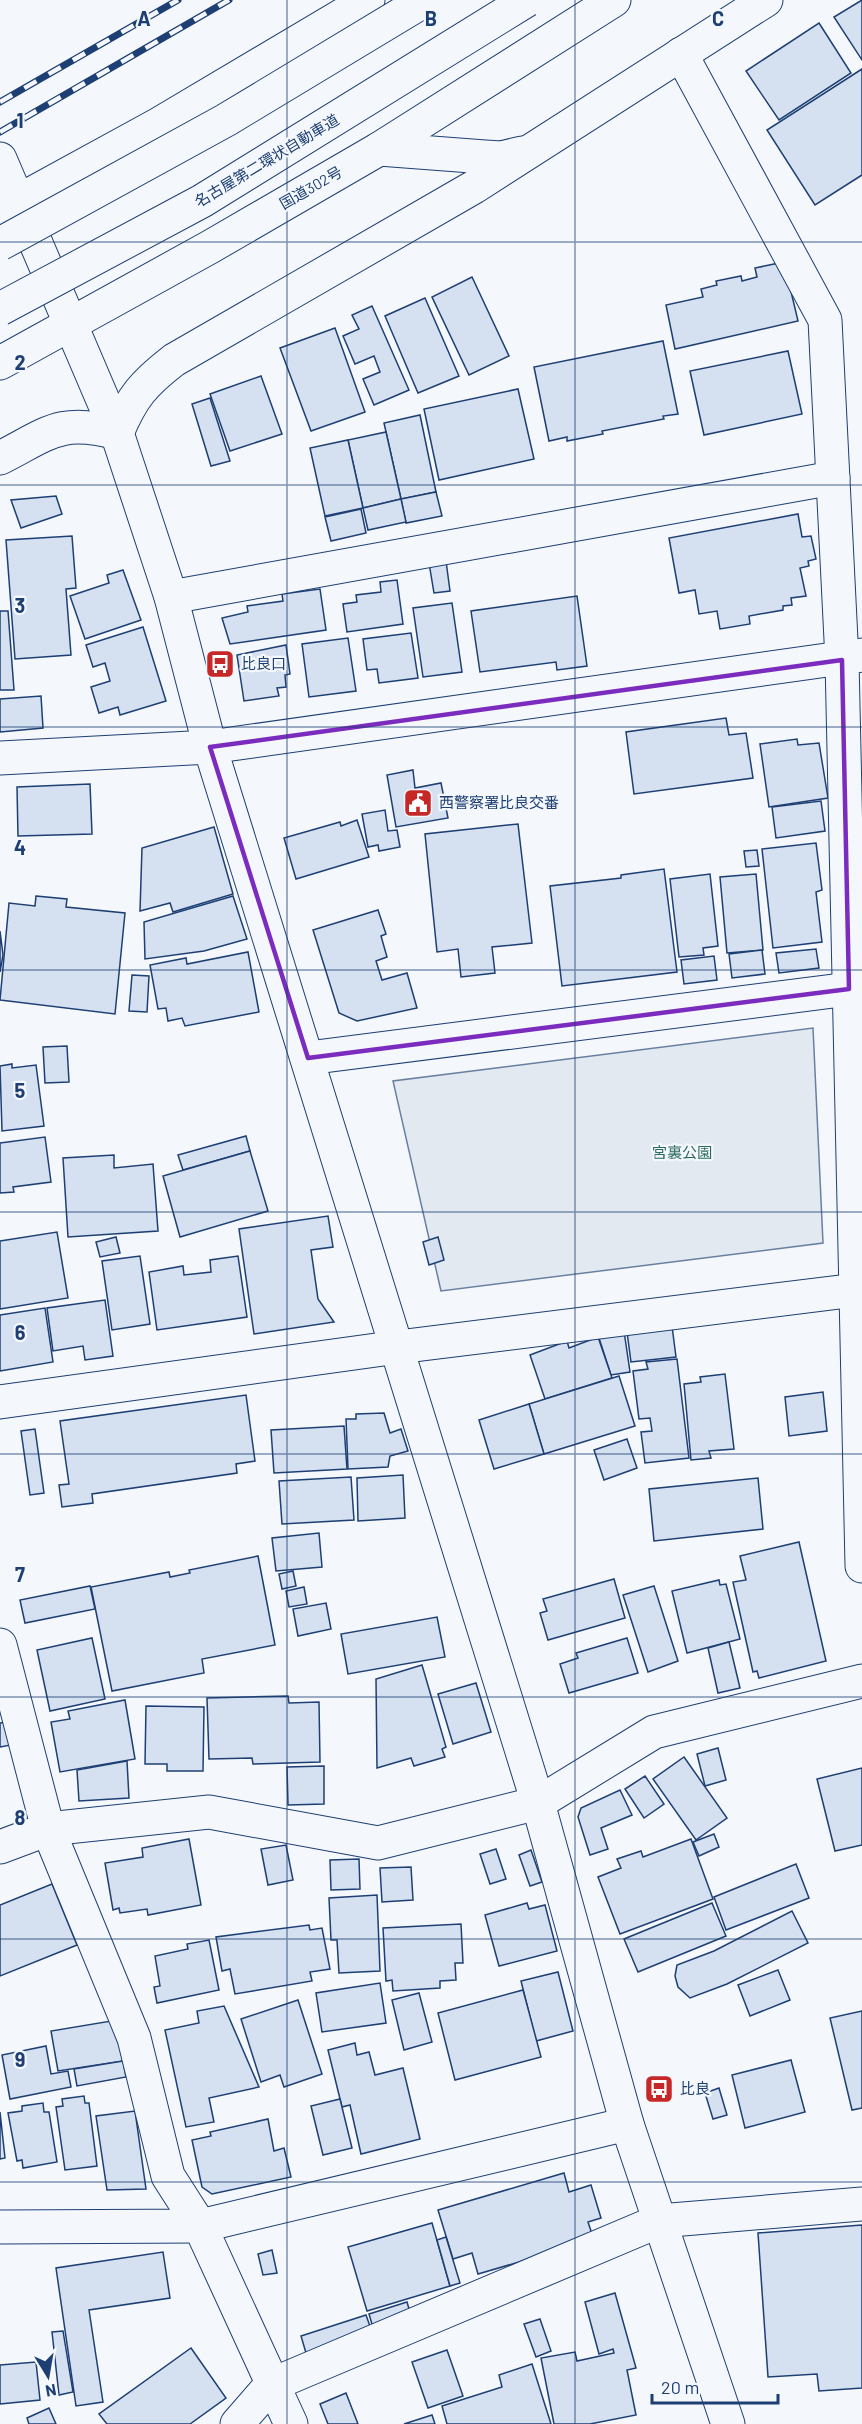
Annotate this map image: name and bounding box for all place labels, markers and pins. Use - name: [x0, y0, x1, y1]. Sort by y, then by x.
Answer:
- bus stop icon: 比良口: [204, 648, 236, 680]
- place label: 比良口: [241, 654, 286, 672]
- public building icon: 西警察署比良交番: [402, 787, 434, 819]
- place label: 西警察署比良交番: [439, 793, 559, 811]
- bus stop icon: 比良: [643, 2073, 675, 2105]
- place label: 比良: [680, 2079, 710, 2097]

